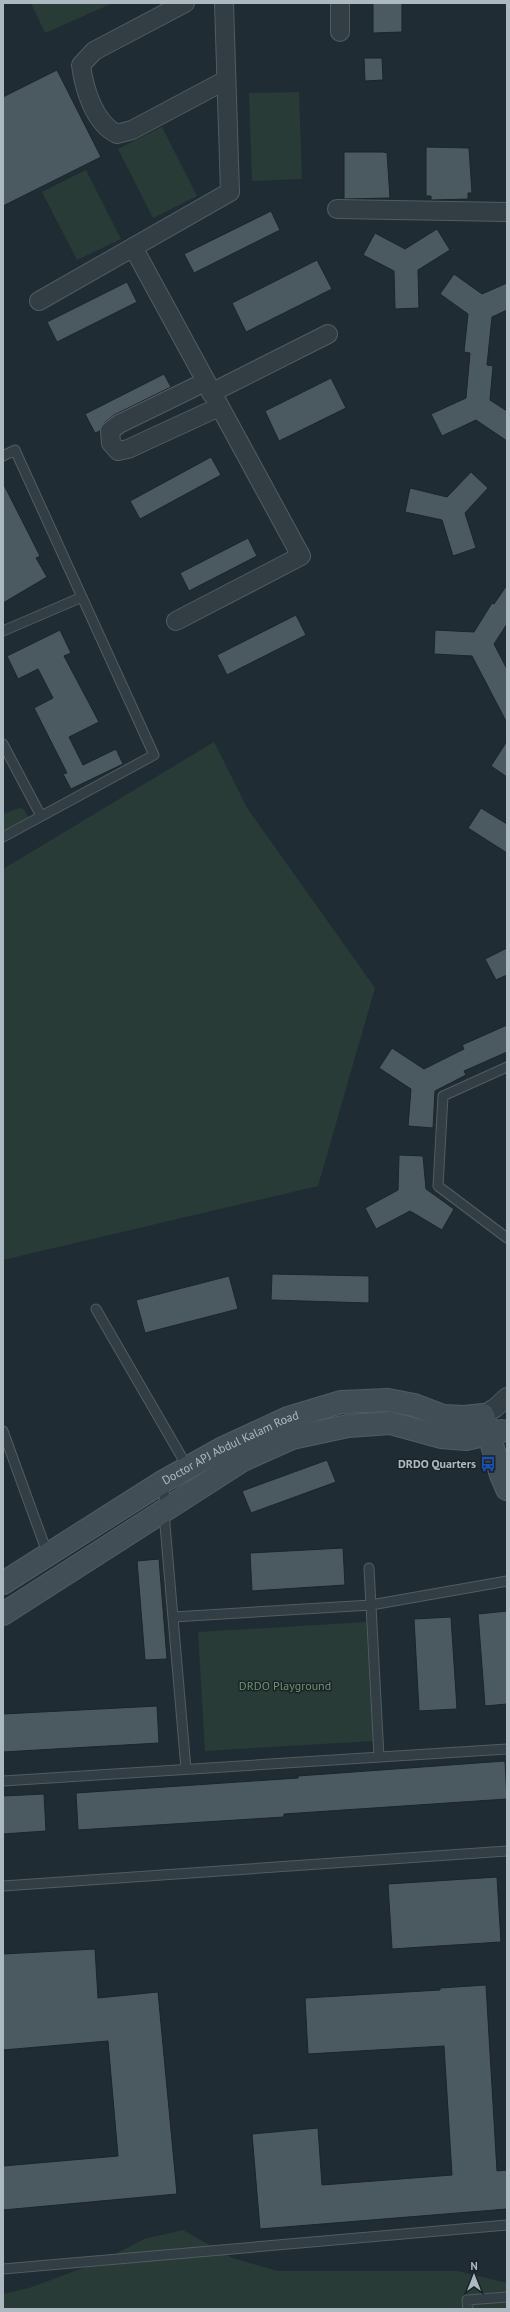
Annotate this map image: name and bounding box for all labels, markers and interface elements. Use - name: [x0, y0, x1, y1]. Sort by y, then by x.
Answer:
- street label: Doctor APJ Abdul Kalam Road: [159, 1407, 300, 1488]
- bus stop icon: DRDO Quarters: [479, 1455, 497, 1473]
- place label: DRDO Quarters: [398, 1456, 476, 1471]
- park label: DRDO Playground: [239, 1678, 331, 1693]
- north arrow: [454, 2256, 494, 2296]
- text: N: [470, 2259, 478, 2273]

